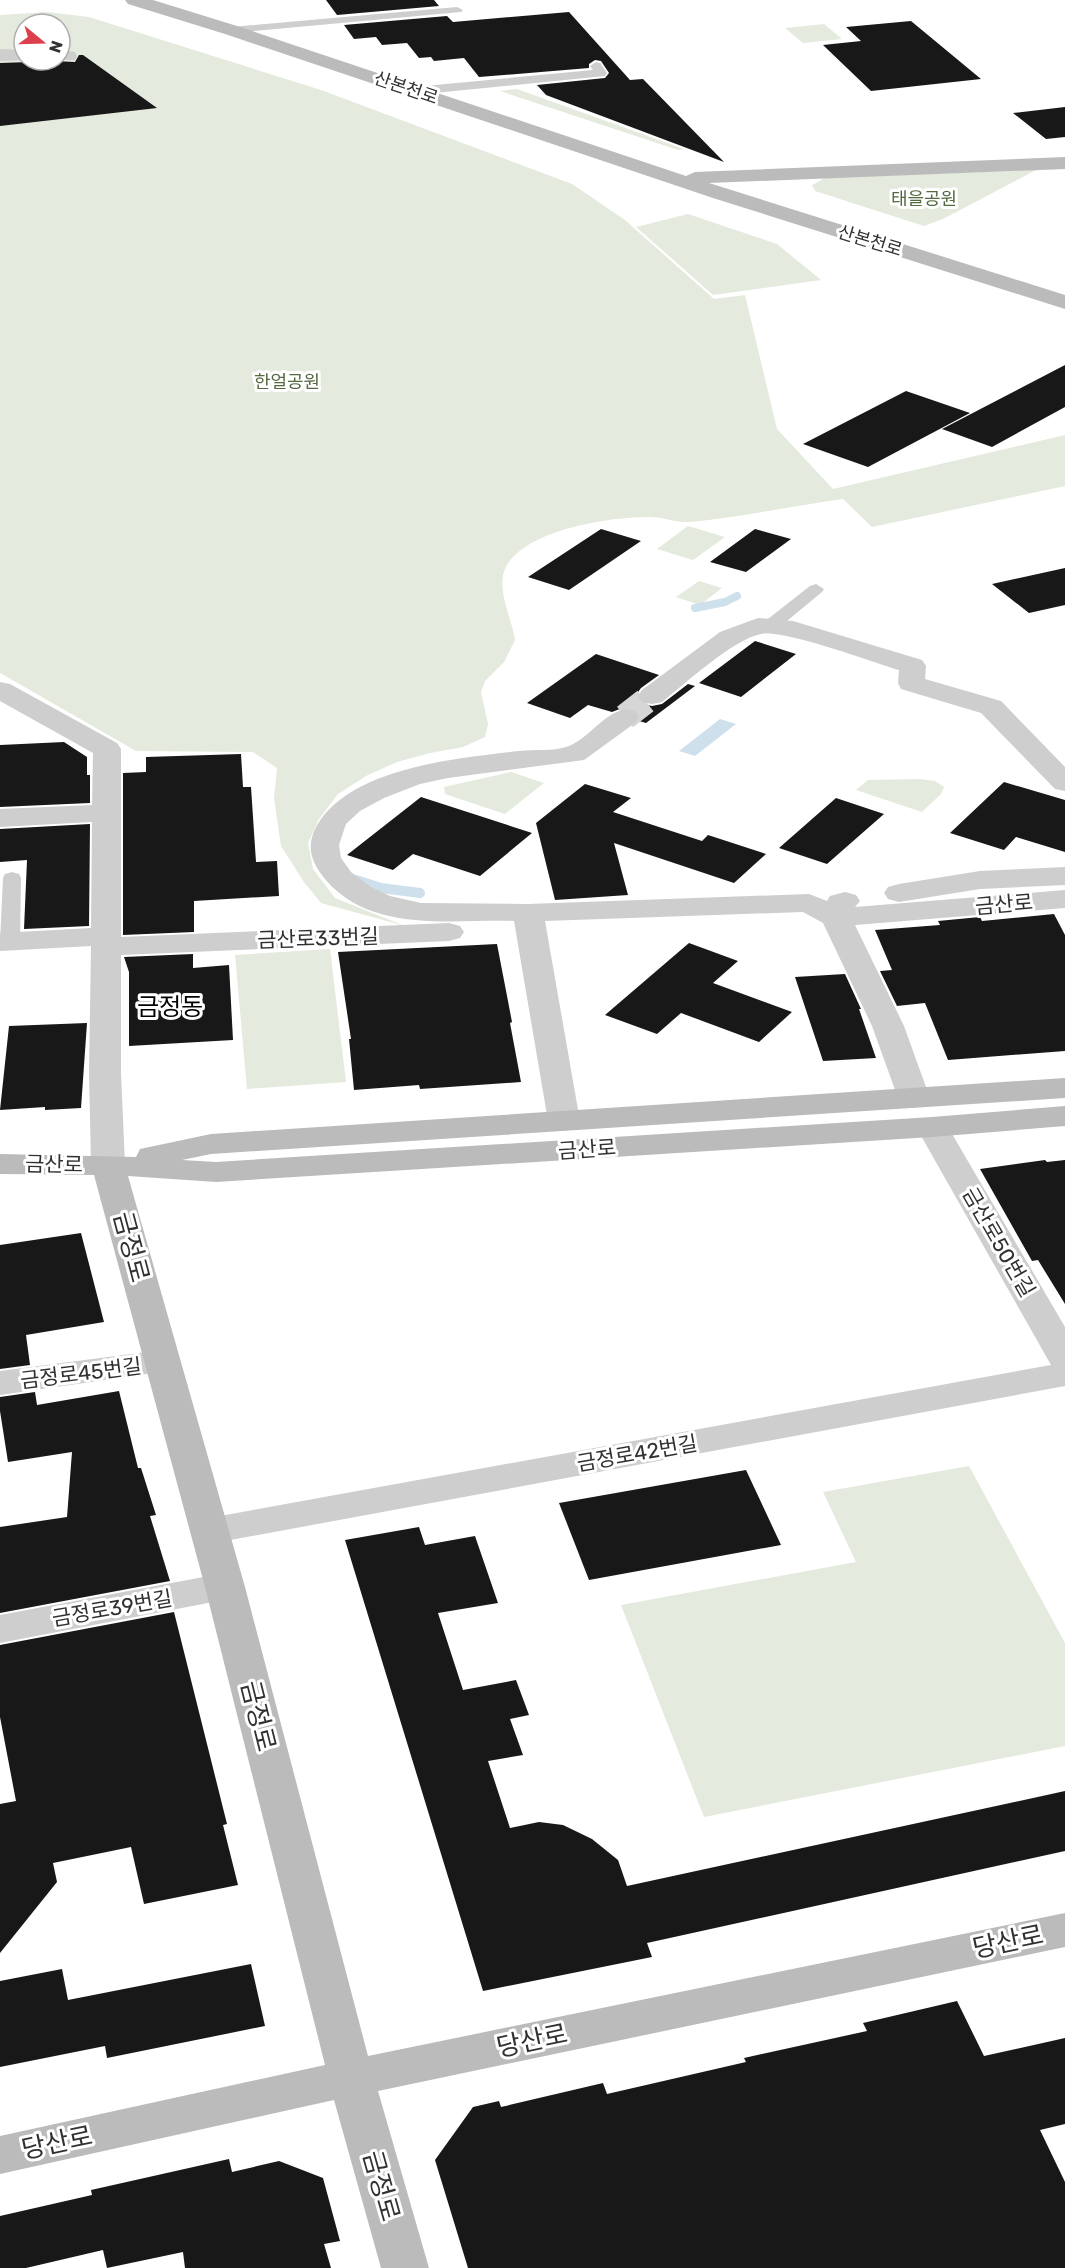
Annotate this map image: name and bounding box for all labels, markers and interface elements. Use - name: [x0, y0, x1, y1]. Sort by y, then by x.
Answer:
- north arrow: [12, 12, 72, 72]
- text: N: [45, 38, 67, 55]
- street label: 산본천로: [371, 67, 441, 109]
- park label: 태을공원: [891, 188, 957, 210]
- street label: 산본천로: [835, 221, 905, 261]
- park label: 한얼공원: [254, 371, 320, 393]
- street label: 금산로: [974, 889, 1034, 919]
- street label: 금산로33번길: [257, 923, 379, 953]
- district label: 금정동: [137, 993, 203, 1021]
- street label: 금산로: [557, 1135, 617, 1163]
- street label: 금산로: [25, 1151, 83, 1177]
- street label: 금산로50번길: [958, 1183, 1040, 1301]
- street label: 금정로: [107, 1208, 155, 1286]
- street label: 금정로45번길: [19, 1353, 143, 1393]
- street label: 금정로42번길: [575, 1430, 699, 1476]
- street label: 금정로39번길: [50, 1585, 174, 1631]
- street label: 금정로: [234, 1677, 282, 1755]
- street label: 당산로: [970, 1919, 1046, 1965]
- street label: 당산로: [494, 2018, 570, 2064]
- street label: 당산로: [19, 2120, 95, 2166]
- street label: 금정로: [356, 2147, 406, 2225]

